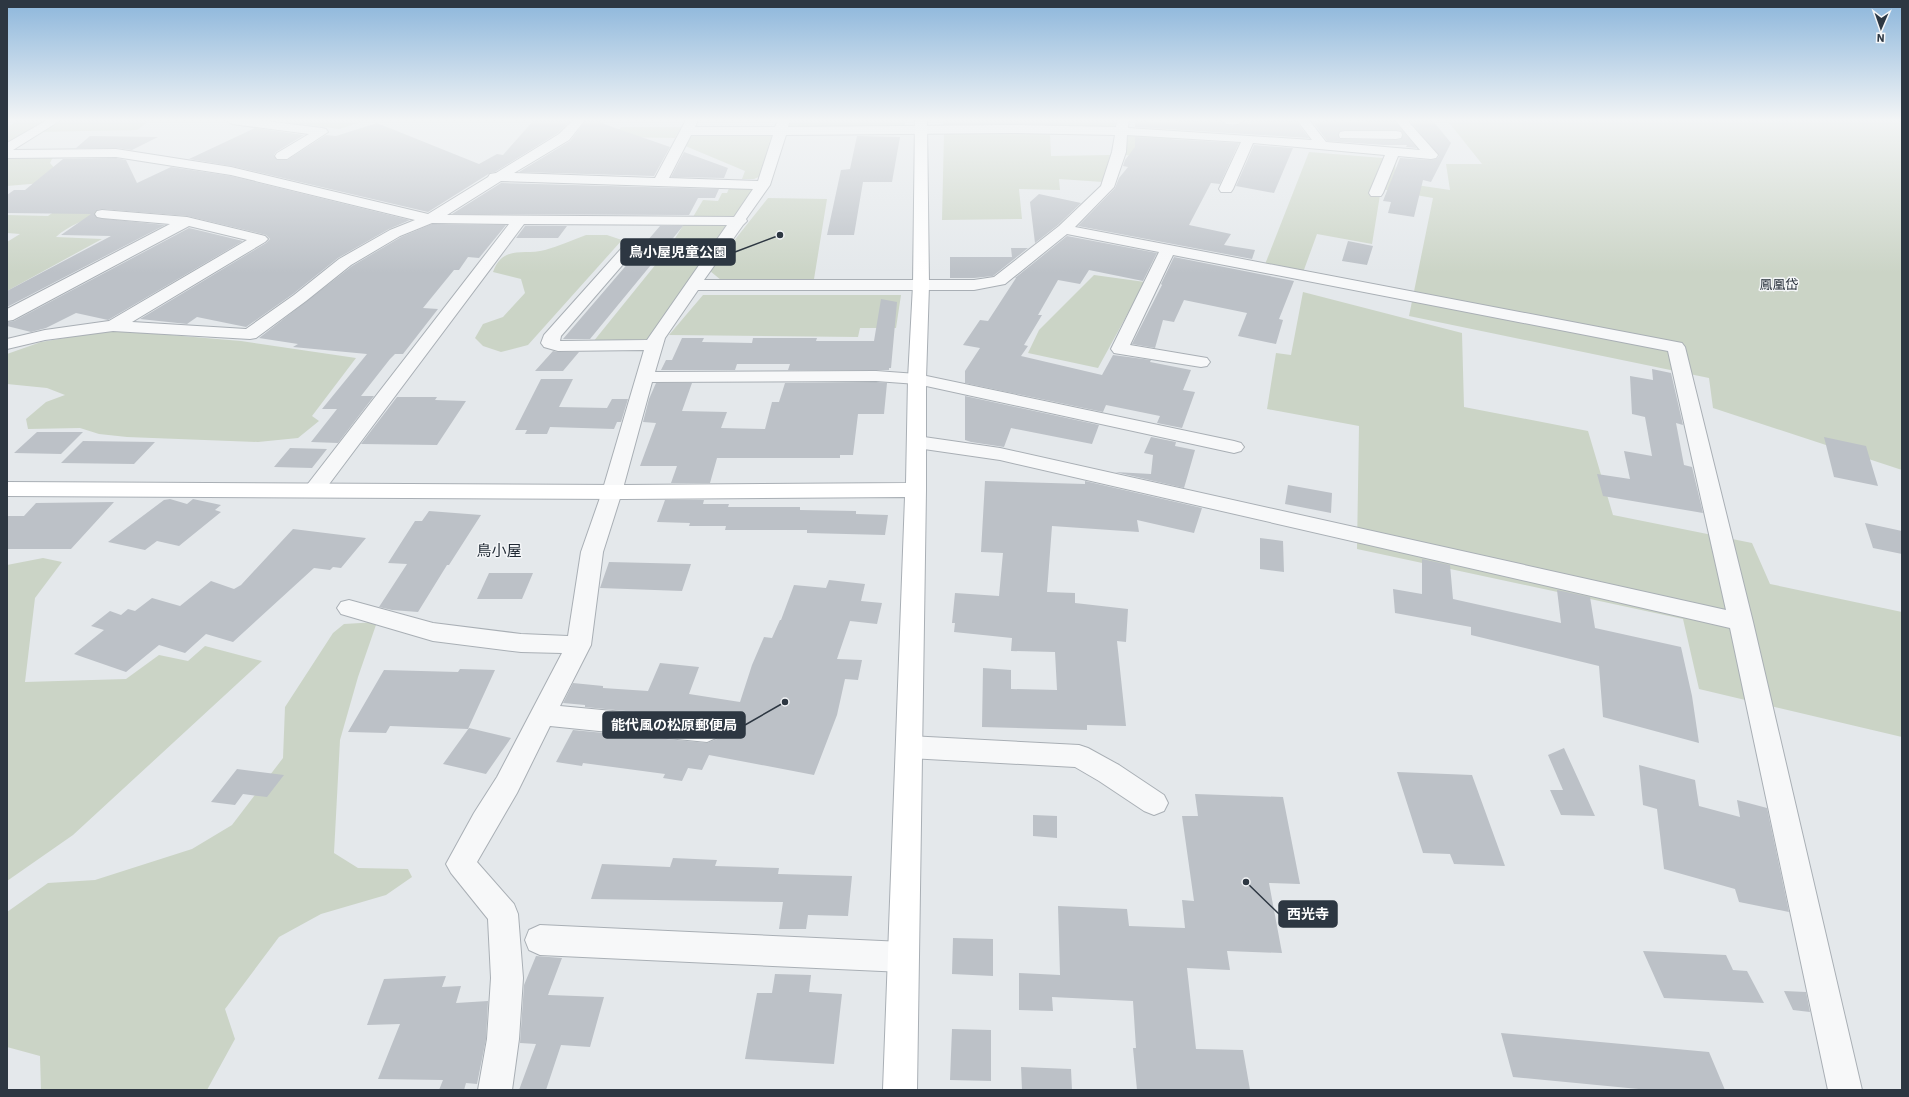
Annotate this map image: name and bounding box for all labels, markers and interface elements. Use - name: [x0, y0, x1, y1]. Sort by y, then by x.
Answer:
- north arrow: [1861, 8, 1901, 48]
- text: N: [1876, 31, 1885, 45]
- callout: 鳥小屋児童公園: [621, 239, 735, 265]
- text: 鳥小屋児童公園: [629, 243, 727, 261]
- district label: 鳳凰岱: [1759, 276, 1799, 293]
- district label: 鳥小屋: [476, 541, 522, 560]
- callout: 能代風の松原郵便局: [603, 712, 745, 738]
- text: 能代風の松原郵便局: [611, 716, 737, 734]
- callout: 西光寺: [1279, 901, 1337, 927]
- text: 西光寺: [1287, 905, 1329, 923]

